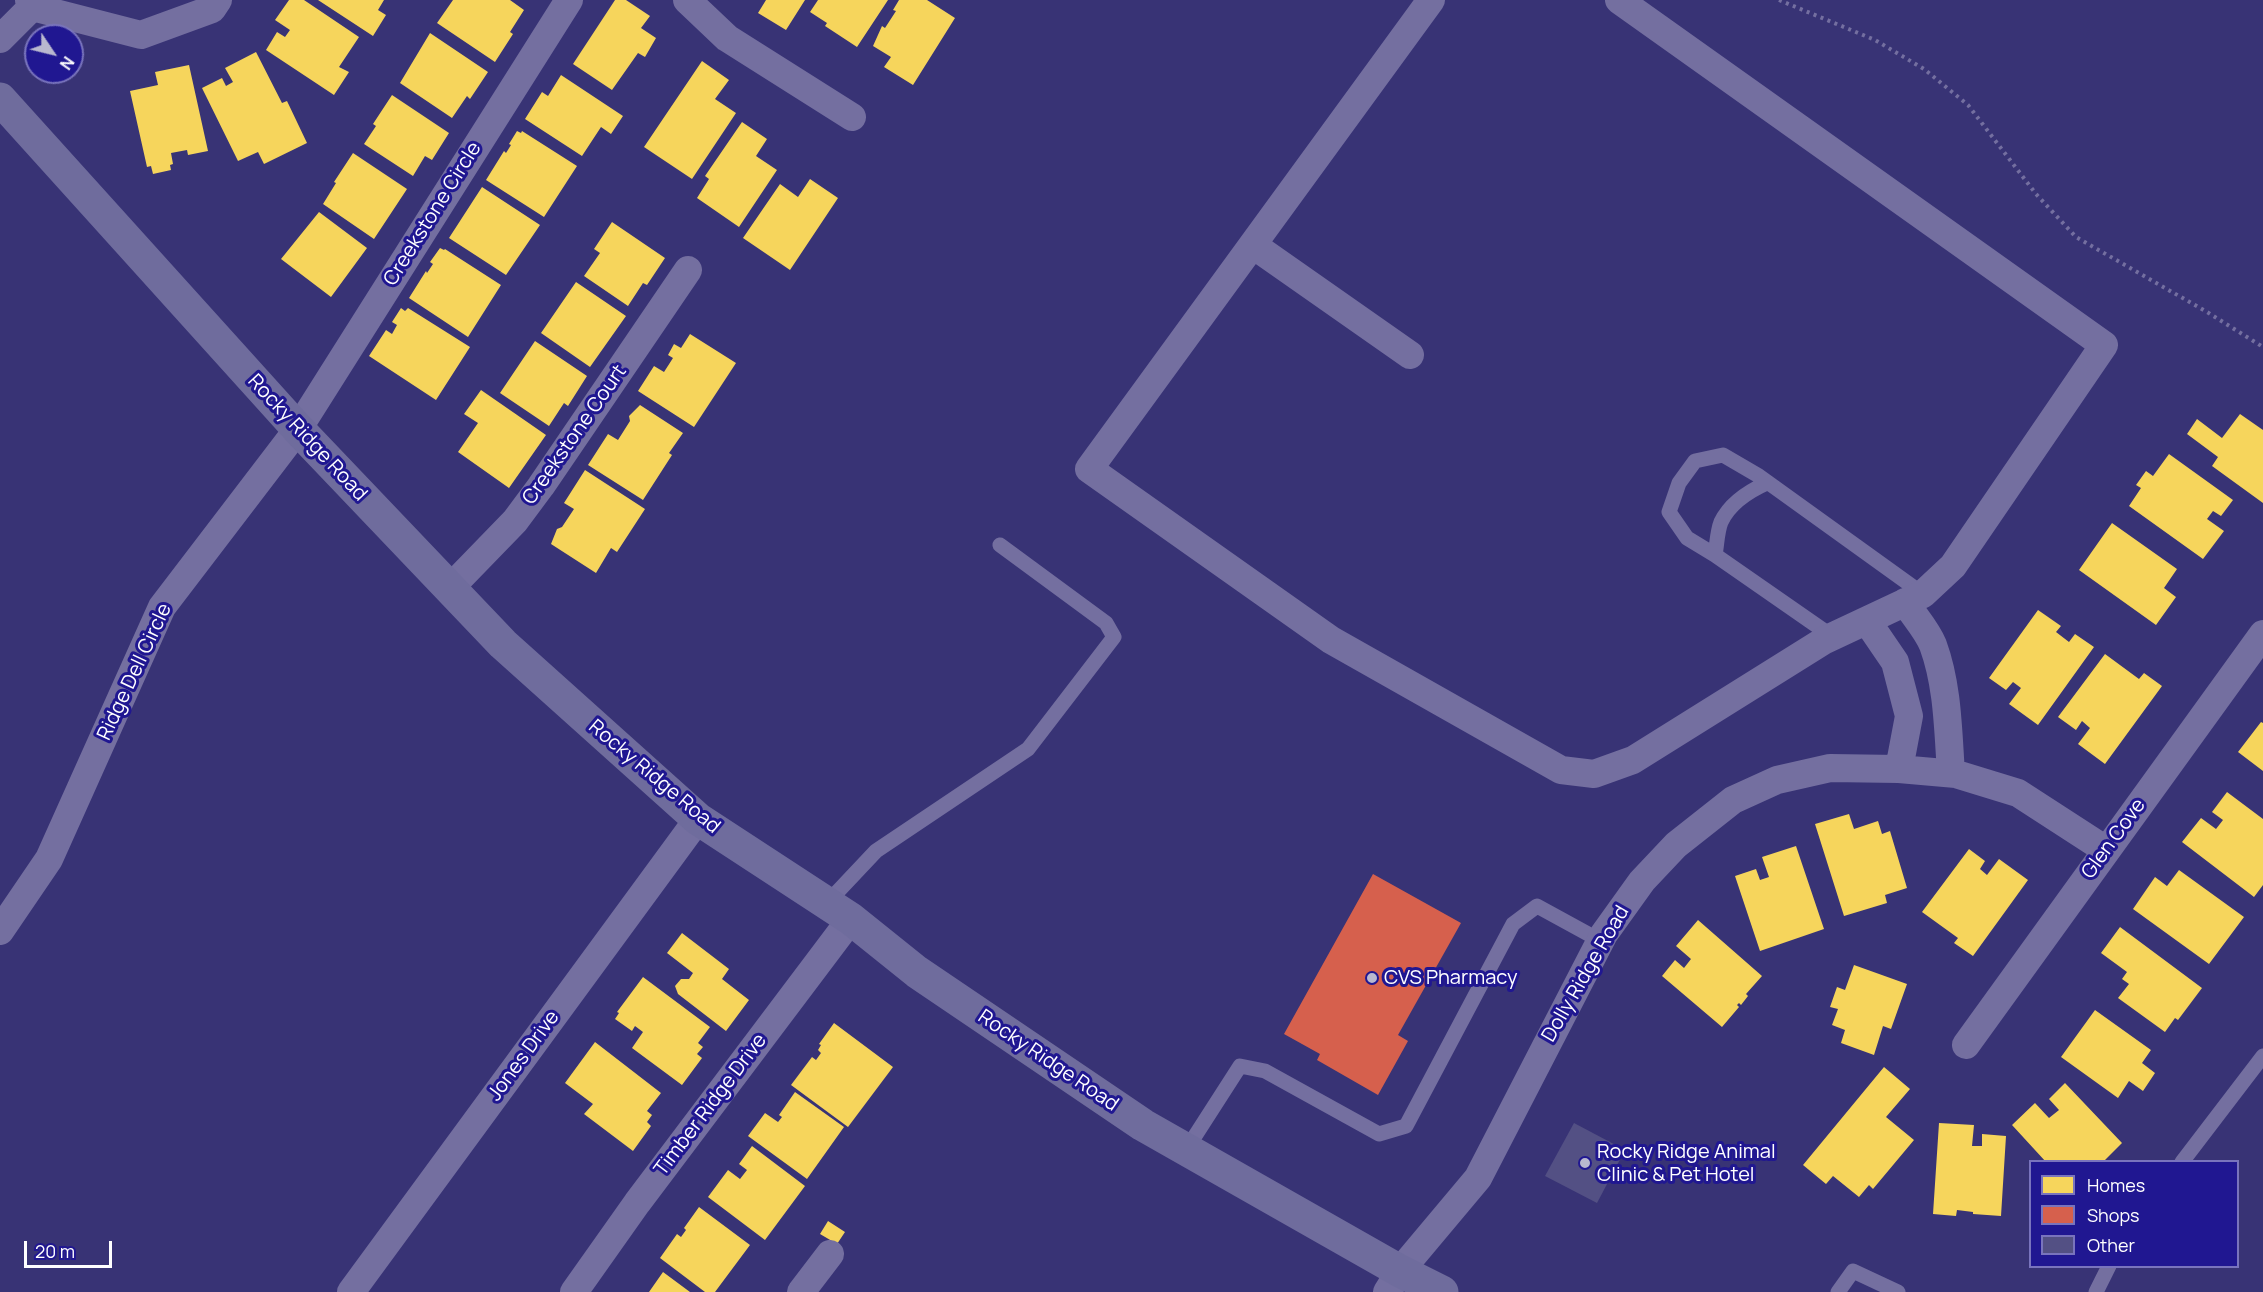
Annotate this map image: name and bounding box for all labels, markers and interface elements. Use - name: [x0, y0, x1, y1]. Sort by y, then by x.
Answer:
- north arrow: [24, 24, 84, 84]
- text: N: [55, 52, 79, 74]
- street label: Creekstone Circle: [379, 138, 487, 290]
- street label: Creekstone Court: [518, 360, 632, 510]
- street label: Rocky Ridge Road: [242, 370, 372, 506]
- street label: Ridge Dell Circle: [93, 600, 177, 744]
- street label: Rocky Ridge Road: [583, 715, 725, 839]
- street label: Glen Cove: [2077, 794, 2151, 884]
- street label: Dolly Ridge Road: [1537, 902, 1635, 1046]
- place label: CVS Pharmacy: [1384, 966, 1517, 990]
- marker: CVS Pharmacy: [1365, 971, 1379, 985]
- street label: Rocky Ridge Road: [973, 1005, 1123, 1117]
- street label: Jones Drive: [483, 1006, 565, 1106]
- street label: Timber Ridge Drive: [650, 1029, 772, 1181]
- place label: Rocky Ridge Animal Clinic & Pet Hotel: [1597, 1140, 1776, 1187]
- marker: Rocky Ridge Animal Clinic & Pet Hotel: [1578, 1156, 1592, 1170]
- legend: [2029, 1160, 2239, 1268]
- text: Homes: [2087, 1173, 2145, 1197]
- text: Shops: [2087, 1203, 2139, 1227]
- scale bar: [27, 1229, 116, 1267]
- text: Other: [2087, 1233, 2135, 1257]
- text: 20 m: [35, 1239, 75, 1263]

